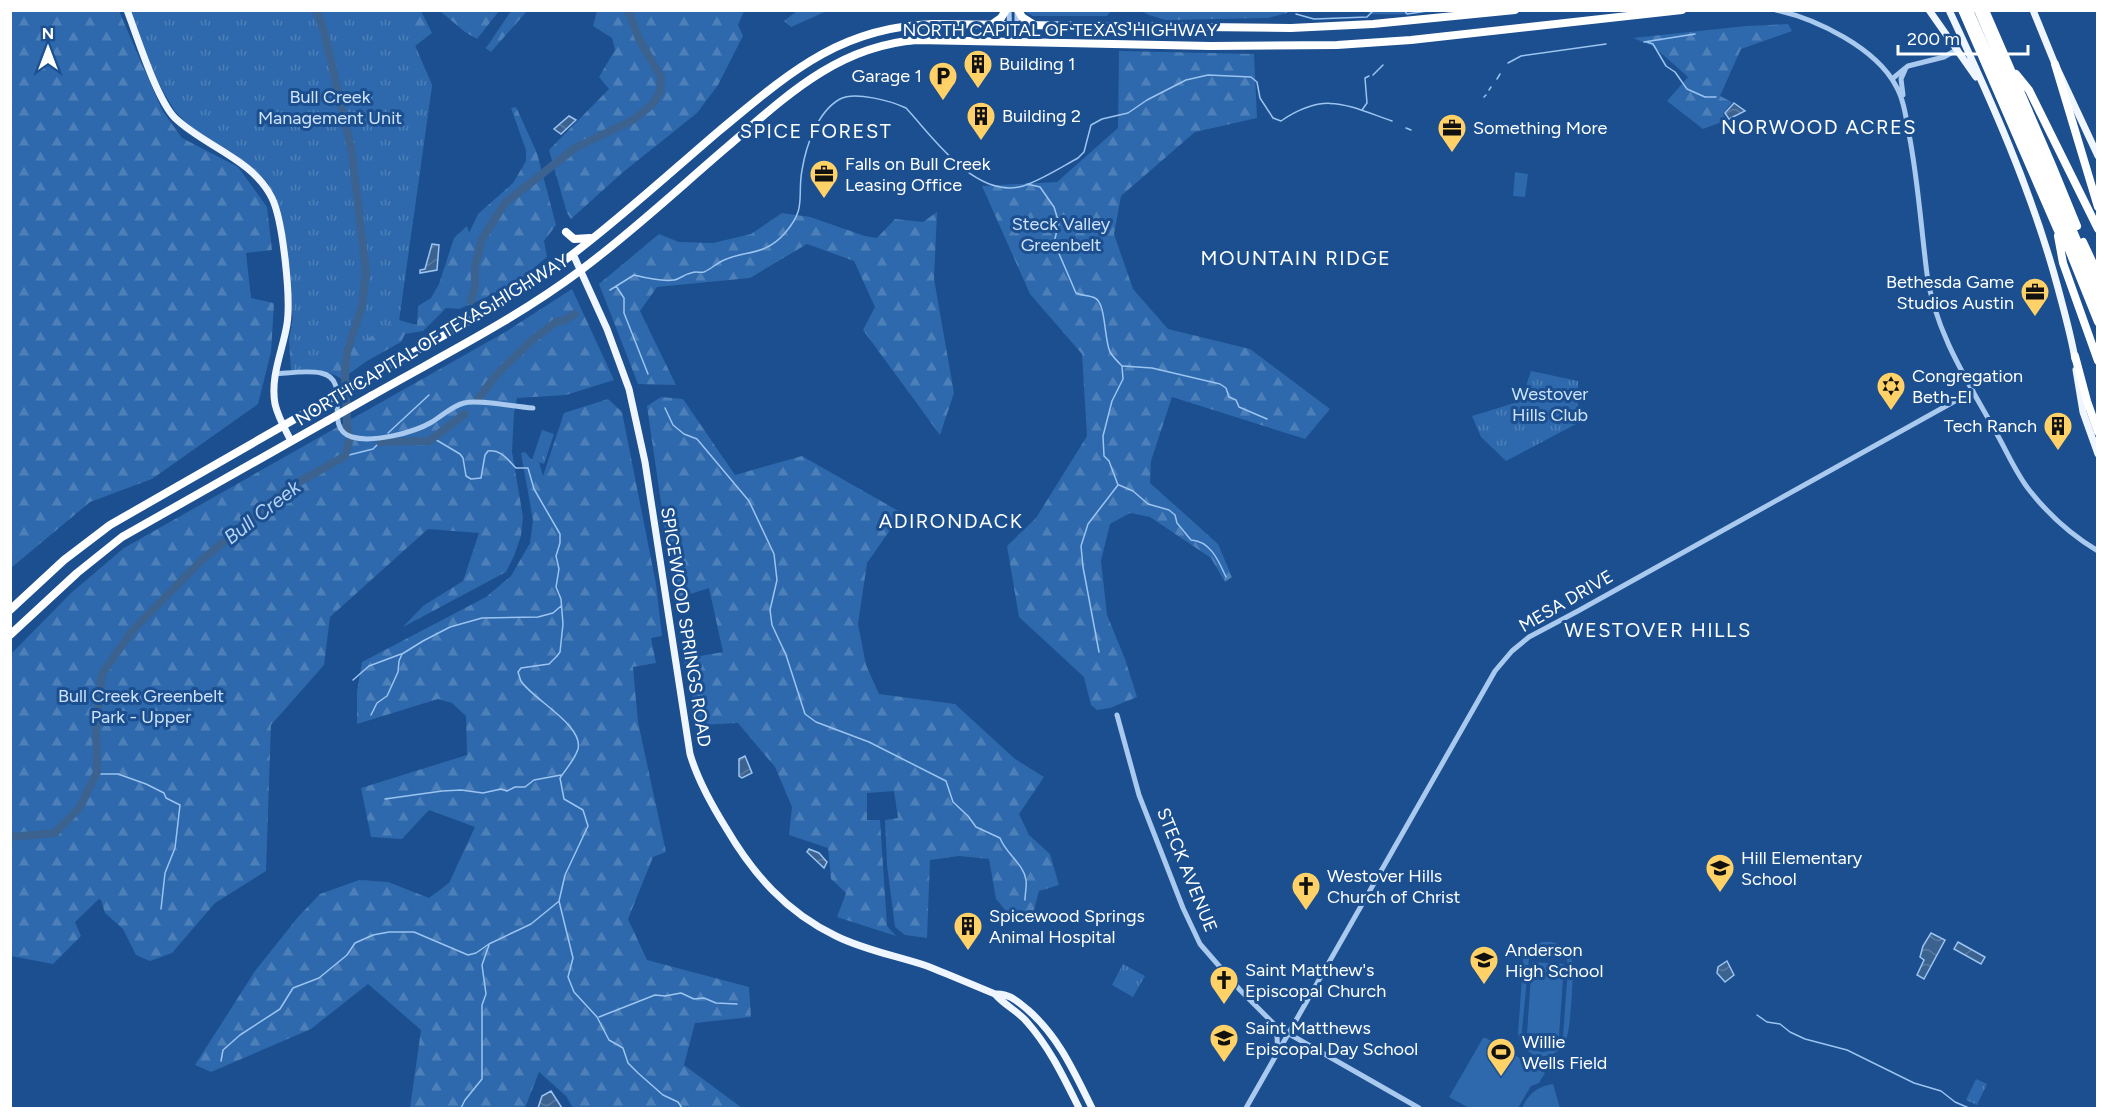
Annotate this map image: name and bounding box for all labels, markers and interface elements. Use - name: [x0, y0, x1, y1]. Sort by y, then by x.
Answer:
- north arrow: [18, 18, 78, 78]
- scale bar: [1898, 18, 2028, 56]
- street label: NORTH CAPITAL OF TEXAS HIGHWAY: [903, 19, 1218, 41]
- text: N: [42, 24, 54, 43]
- text: 200 m: [1907, 28, 1960, 50]
- building icon: Building 1: [962, 48, 994, 90]
- place label: Building 1: [999, 53, 1075, 75]
- parking icon: Garage 1: [927, 60, 959, 102]
- place label: Garage 1: [852, 65, 922, 87]
- park label: Bull Creek Management Unit: [258, 86, 402, 129]
- building icon: Building 2: [965, 100, 997, 142]
- place label: Building 2: [1002, 105, 1081, 127]
- office icon: Something More: [1436, 112, 1468, 154]
- district label: NORWOOD ACRES: [1721, 115, 1917, 139]
- place label: Something More: [1473, 117, 1607, 139]
- district label: SPICE FOREST: [740, 119, 892, 143]
- place label: Falls on Bull Creek Leasing Office: [845, 153, 991, 196]
- office icon: Falls on Bull Creek Leasing Office: [808, 158, 840, 200]
- park label: Steck Valley Greenbelt: [1012, 213, 1111, 256]
- district label: MOUNTAIN RIDGE: [1201, 246, 1391, 270]
- street label: NORTH CAPITAL OF TEXAS HIGHWAY: [291, 249, 573, 431]
- place label: Bethesda Game Studios Austin: [1886, 271, 2014, 314]
- office icon: Bethesda Game Studios Austin: [2019, 276, 2051, 318]
- place label: Congregation Beth-El: [1912, 365, 2023, 408]
- synagogue icon: Congregation Beth-El: [1875, 370, 1907, 412]
- park label: Westover Hills Club: [1512, 383, 1588, 426]
- building icon: Tech Ranch: [2042, 410, 2074, 452]
- place label: Tech Ranch: [1944, 415, 2037, 437]
- water label: Bull Creek: [219, 474, 306, 549]
- street label: SPICEWOOD SPRINGS ROAD: [656, 505, 716, 749]
- district label: ADIRONDACK: [879, 509, 1023, 533]
- street label: MESA DRIVE: [1515, 565, 1617, 637]
- district label: WESTOVER HILLS: [1564, 618, 1752, 642]
- park label: Bull Creek Greenbelt Park - Upper: [58, 685, 224, 728]
- street label: STECK AVENUE: [1152, 805, 1222, 935]
- place label: Hill Elementary School: [1741, 847, 1863, 890]
- school or university icon: Hill Elementary School: [1704, 852, 1736, 894]
- place label: Westover Hills Church of Christ: [1327, 865, 1461, 908]
- church icon: Westover Hills Church of Christ: [1290, 870, 1322, 912]
- place label: Spicewood Springs Animal Hospital: [989, 905, 1145, 948]
- building icon: Spicewood Springs Animal Hospital: [952, 910, 984, 952]
- place label: Anderson High School: [1505, 939, 1603, 982]
- school or university icon: Anderson High School: [1468, 944, 1500, 986]
- place label: Saint Matthew's Episcopal Church: [1245, 959, 1386, 1002]
- church icon: Saint Matthew's Episcopal Church: [1208, 964, 1240, 1006]
- place label: Saint Matthews Episcopal Day School: [1245, 1017, 1418, 1060]
- school or university icon: Saint Matthews Episcopal Day School: [1208, 1022, 1240, 1064]
- place label: Willie Wells Field: [1522, 1031, 1607, 1074]
- sports icon: Willie Wells Field: [1485, 1036, 1517, 1078]

